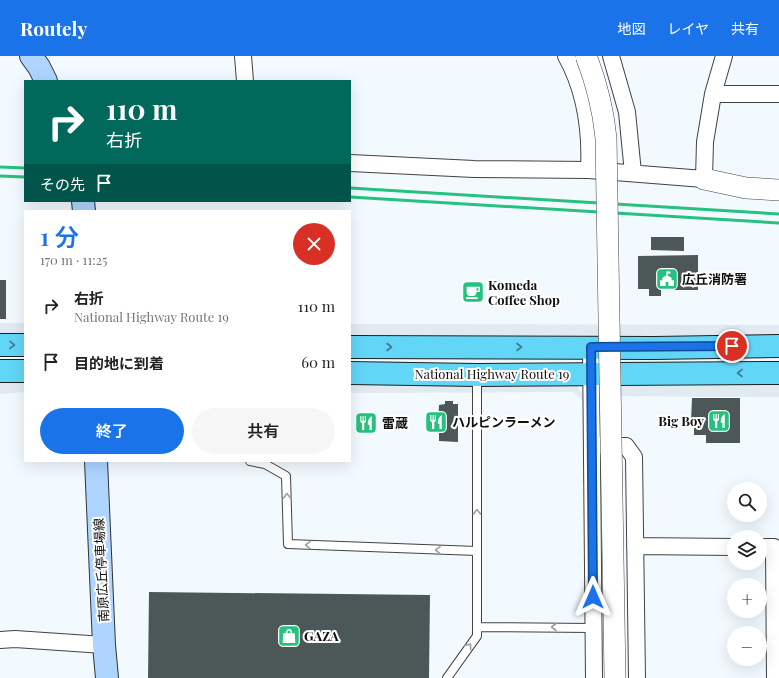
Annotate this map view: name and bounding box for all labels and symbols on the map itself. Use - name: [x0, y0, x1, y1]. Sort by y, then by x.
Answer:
- public building icon: 広丘消防署: [654, 266, 680, 292]
- place label: 広丘消防署: [682, 270, 747, 287]
- place label: Komeda Coffee Shop: [488, 276, 560, 308]
- cafe icon: Komeda Coffee Shop: [460, 279, 486, 305]
- pin: [715, 329, 749, 363]
- one-way arrow: [10, 341, 16, 349]
- one-way arrow: [386, 343, 392, 351]
- one-way arrow: [516, 343, 522, 351]
- street label: National Highway Route 19: [415, 365, 569, 382]
- one-way arrow: [737, 369, 743, 377]
- restaurant icon: Big Boy: [706, 408, 732, 434]
- restaurant icon: ハルピンラーメン: [423, 409, 449, 435]
- restaurant icon: 雷蔵: [353, 410, 379, 436]
- place label: Big Boy: [658, 412, 704, 429]
- place label: ハルピンラーメン: [452, 413, 555, 430]
- place label: 雷蔵: [382, 414, 408, 431]
- one-way arrow: [283, 493, 291, 499]
- one-way arrow: [473, 509, 481, 515]
- street label: 南原広丘停車場線: [89, 518, 112, 622]
- one-way arrow: [305, 541, 311, 549]
- one-way arrow: [435, 546, 441, 554]
- position arrow: [572, 576, 614, 618]
- shop icon: GAZA: [276, 623, 302, 649]
- one-way arrow: [551, 623, 557, 631]
- place label: GAZA: [304, 627, 339, 644]
- one-way arrow: [464, 644, 471, 651]

